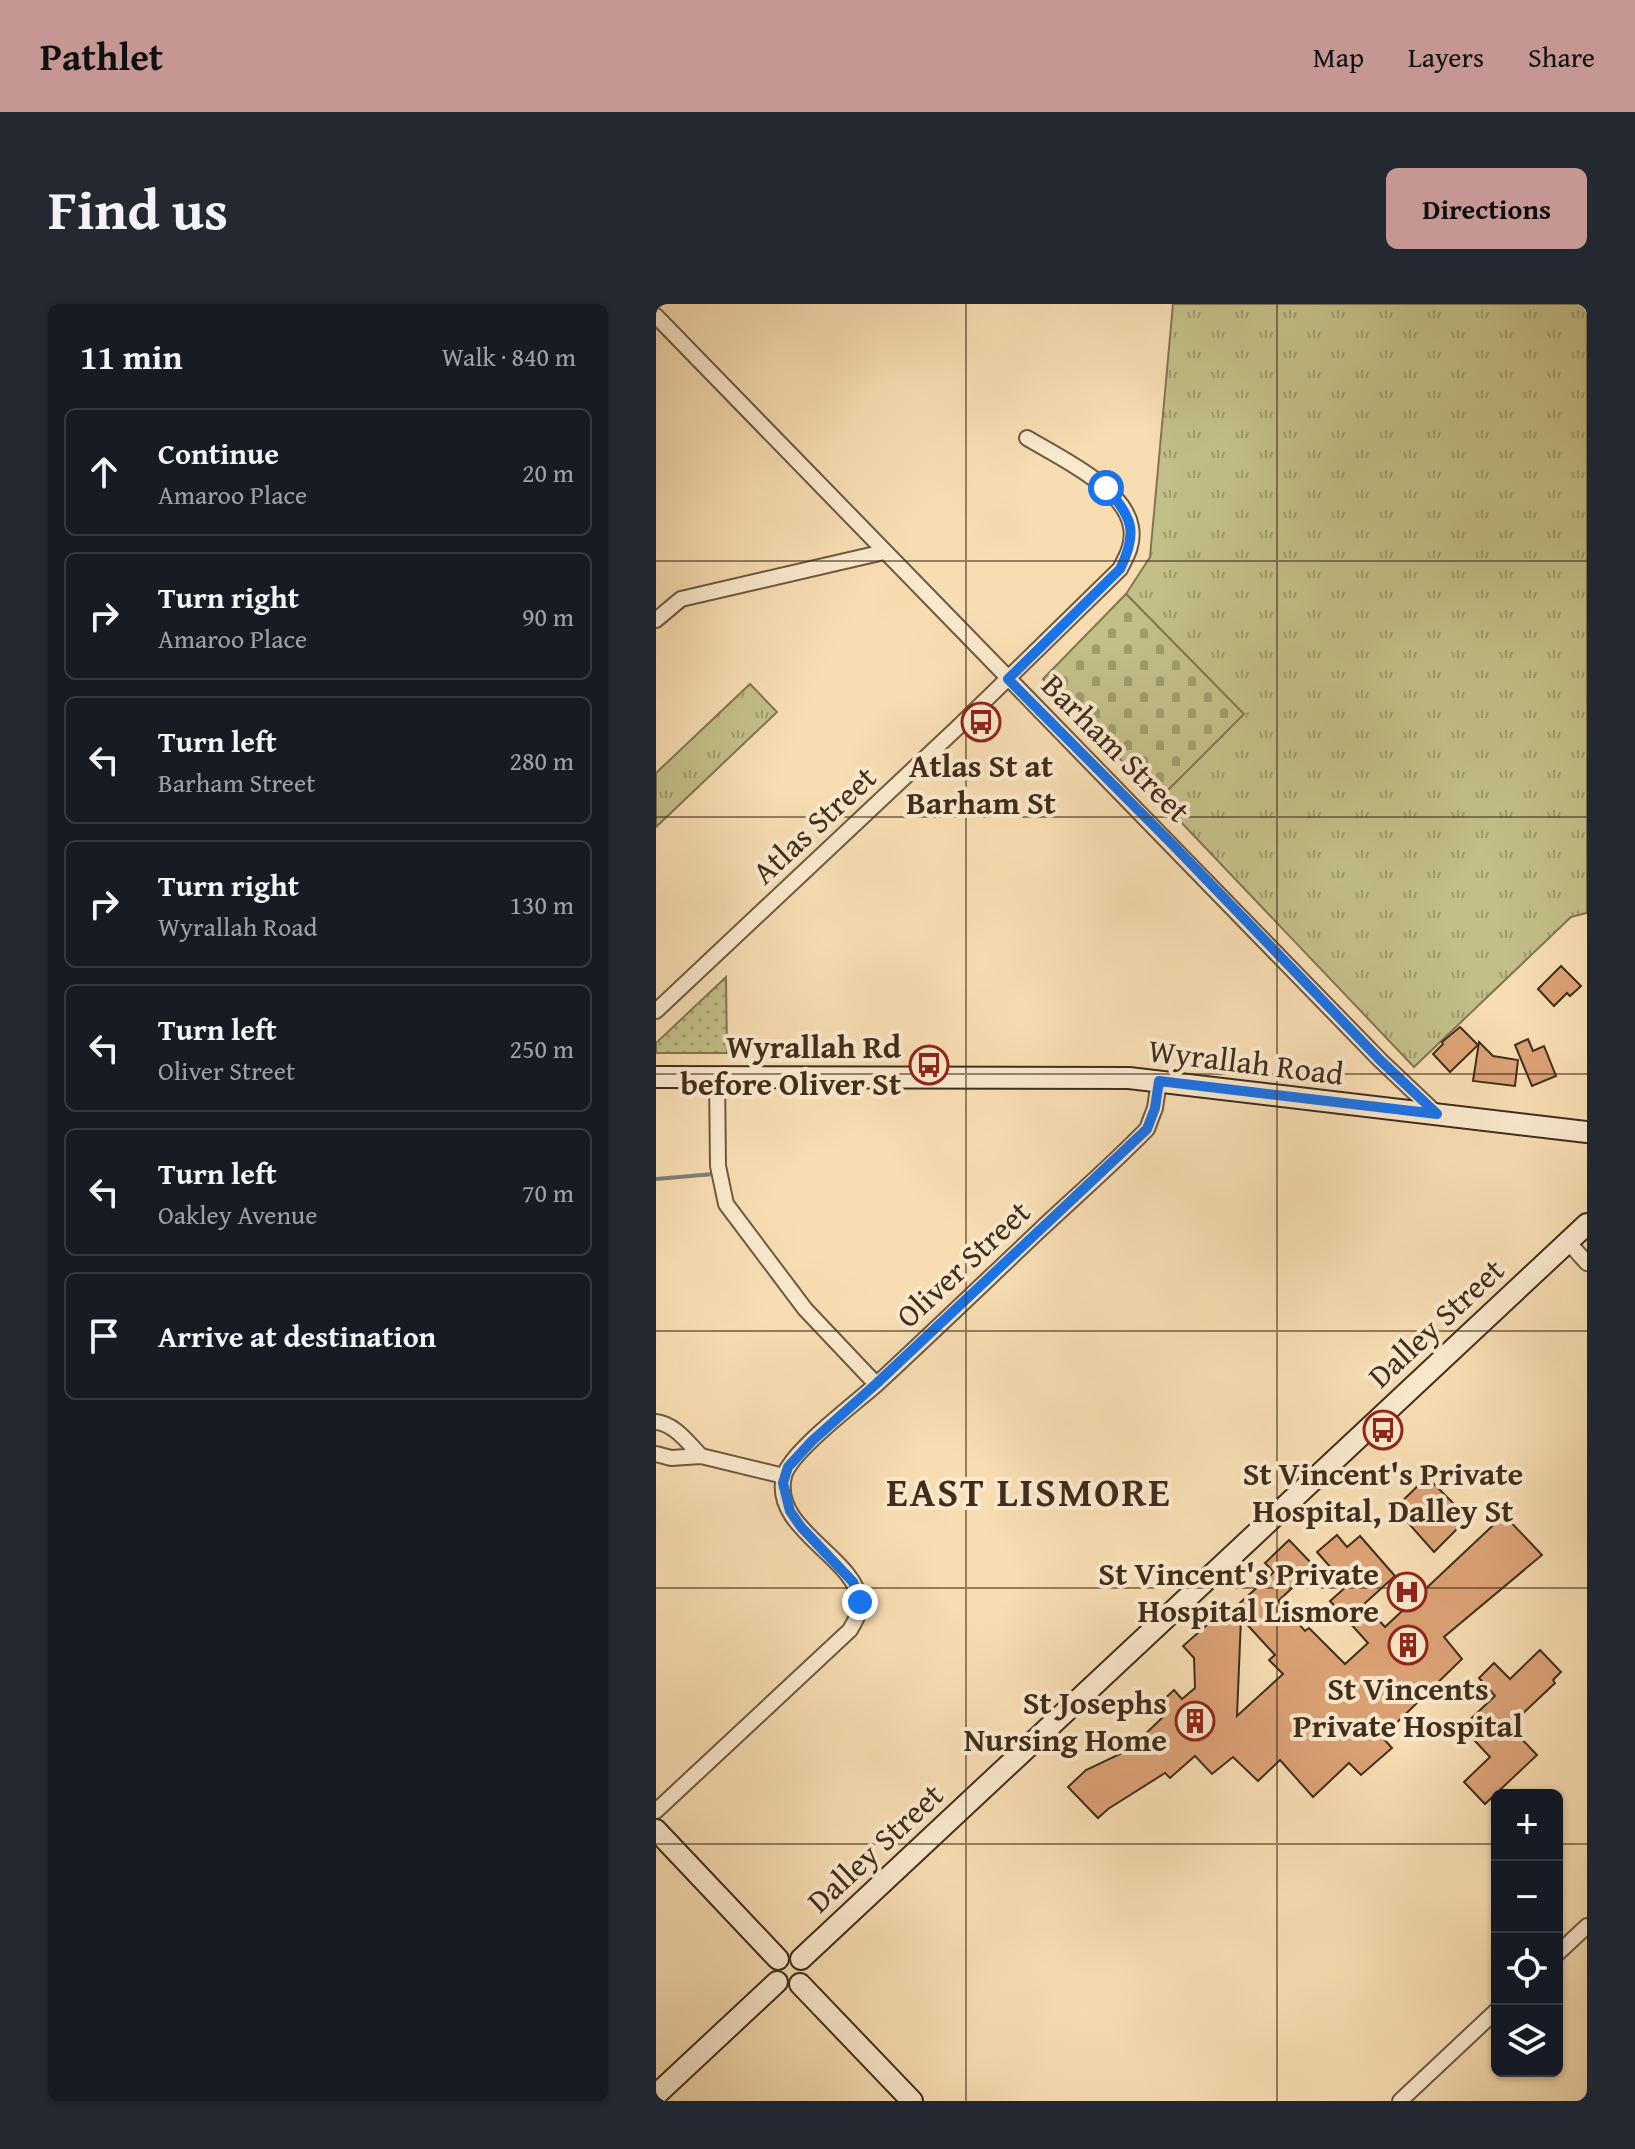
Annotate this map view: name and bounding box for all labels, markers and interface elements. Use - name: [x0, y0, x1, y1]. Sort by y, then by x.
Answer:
- text: Pathlet: [40, 28, 163, 84]
- text: Map: [1313, 36, 1364, 77]
- text: Layers: [1408, 36, 1484, 77]
- text: Share: [1528, 36, 1595, 77]
- text: Find us: [48, 167, 228, 250]
- button: Directions: [1386, 168, 1587, 249]
- text: 11 min: [80, 332, 182, 381]
- text: Walk · 840 m: [442, 337, 576, 376]
- text: Continue: [158, 431, 279, 475]
- icon: ahead: [82, 450, 126, 494]
- text: 20 m: [522, 453, 574, 492]
- route start: [1088, 470, 1124, 506]
- text: Amaroo Place: [158, 475, 307, 514]
- text: Turn right: [158, 575, 299, 619]
- icon: right: [82, 594, 126, 638]
- text: 90 m: [522, 597, 574, 636]
- text: Amaroo Place: [158, 619, 307, 658]
- street label: Barham Street: [1031, 663, 1201, 833]
- bus stop icon: Atlas St at Barham St: [960, 701, 1002, 743]
- text: Turn left: [158, 719, 277, 763]
- icon: left: [82, 738, 126, 782]
- text: 280 m: [509, 741, 574, 780]
- place label: Atlas St at Barham St: [906, 742, 1056, 826]
- street label: Atlas Street: [741, 754, 887, 895]
- text: Barham Street: [158, 763, 315, 802]
- text: Turn right: [158, 863, 299, 907]
- icon: right: [82, 882, 126, 926]
- text: 130 m: [509, 885, 574, 924]
- text: Wyrallah Road: [158, 907, 317, 946]
- text: Turn left: [158, 1007, 277, 1051]
- place label: Wyrallah Rd before Oliver St: [681, 1023, 902, 1107]
- icon: left: [82, 1026, 126, 1070]
- street label: Wyrallah Road: [1146, 1026, 1346, 1097]
- text: 250 m: [509, 1029, 574, 1068]
- bus stop icon: Wyrallah Rd before Oliver St: [908, 1044, 950, 1086]
- text: Oliver Street: [158, 1051, 295, 1090]
- text: Turn left: [158, 1151, 277, 1195]
- icon: left: [82, 1170, 126, 1214]
- text: 70 m: [522, 1173, 574, 1212]
- street label: Oliver Street: [885, 1189, 1040, 1338]
- text: Oakley Avenue: [158, 1195, 317, 1234]
- street label: Dalley Street: [1357, 1247, 1514, 1398]
- icon: arrive: [82, 1314, 126, 1358]
- text: Arrive at destination: [158, 1314, 436, 1358]
- bus stop icon: St Vincent's Private Hospital, Dalley St: [1362, 1409, 1404, 1451]
- place label: St Vincent's Private Hospital, Dalley St: [1243, 1450, 1523, 1534]
- district label: EAST LISMORE: [886, 1462, 1172, 1521]
- place label: St Vincent's Private Hospital Lismore: [1098, 1550, 1379, 1634]
- hospital icon: St Vincent's Private Hospital Lismore: [1386, 1571, 1428, 1613]
- route end: [842, 1584, 878, 1620]
- building icon: St Vincents Private Hospital: [1387, 1624, 1429, 1666]
- place label: St Vincents Private Hospital: [1293, 1665, 1523, 1749]
- place label: St Josephs Nursing Home: [964, 1679, 1167, 1763]
- building icon: St Josephs Nursing Home: [1174, 1700, 1216, 1742]
- street label: Dalley Street: [796, 1772, 953, 1923]
- map controls: [1491, 1789, 1563, 2077]
- button: +: [1491, 1789, 1563, 1861]
- button: −: [1491, 1861, 1563, 1933]
- button: locate: [1491, 1933, 1563, 2005]
- button: layers: [1491, 2005, 1563, 2077]

